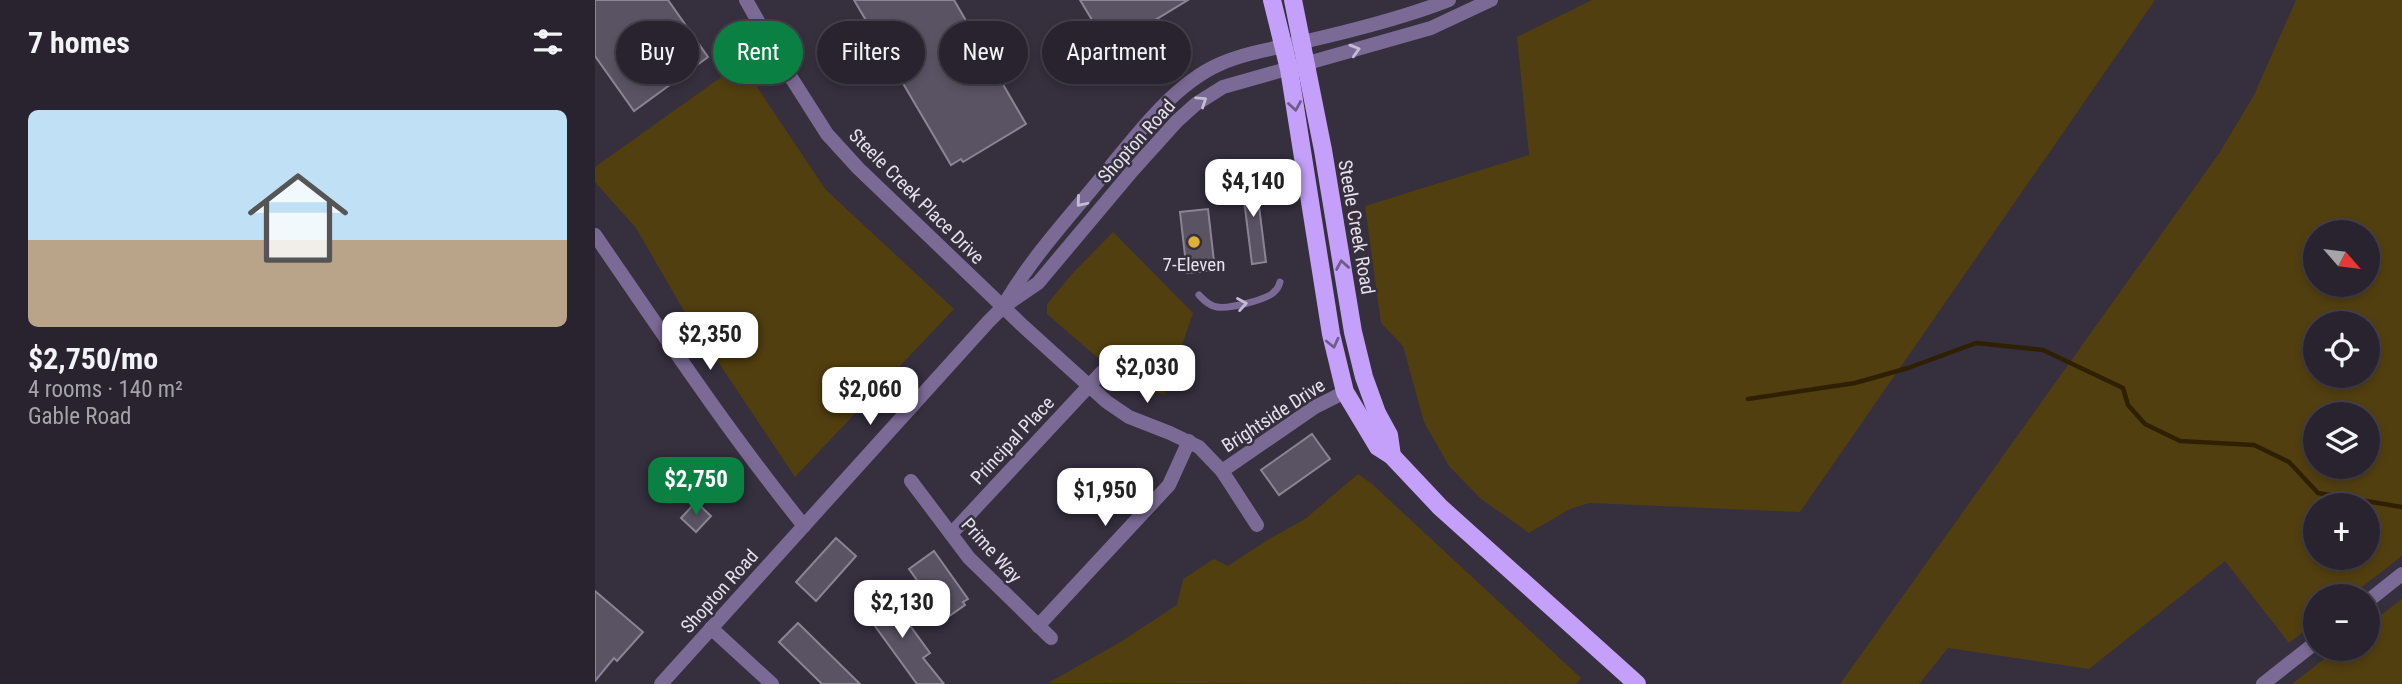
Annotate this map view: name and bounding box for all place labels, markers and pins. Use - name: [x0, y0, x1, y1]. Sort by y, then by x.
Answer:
- pin: $4,140: [1196, 160, 1310, 219]
- marker: 7-Eleven: [1186, 234, 1202, 250]
- place label: 7-Eleven: [1163, 253, 1225, 276]
- pin: $2,350: [653, 312, 767, 372]
- pin: $2,030: [1090, 346, 1204, 405]
- pin: $2,060: [813, 368, 927, 427]
- pin: $2,750: [639, 458, 753, 517]
- pin: $1,950: [1048, 468, 1162, 528]
- pin: $2,130: [845, 580, 959, 640]

